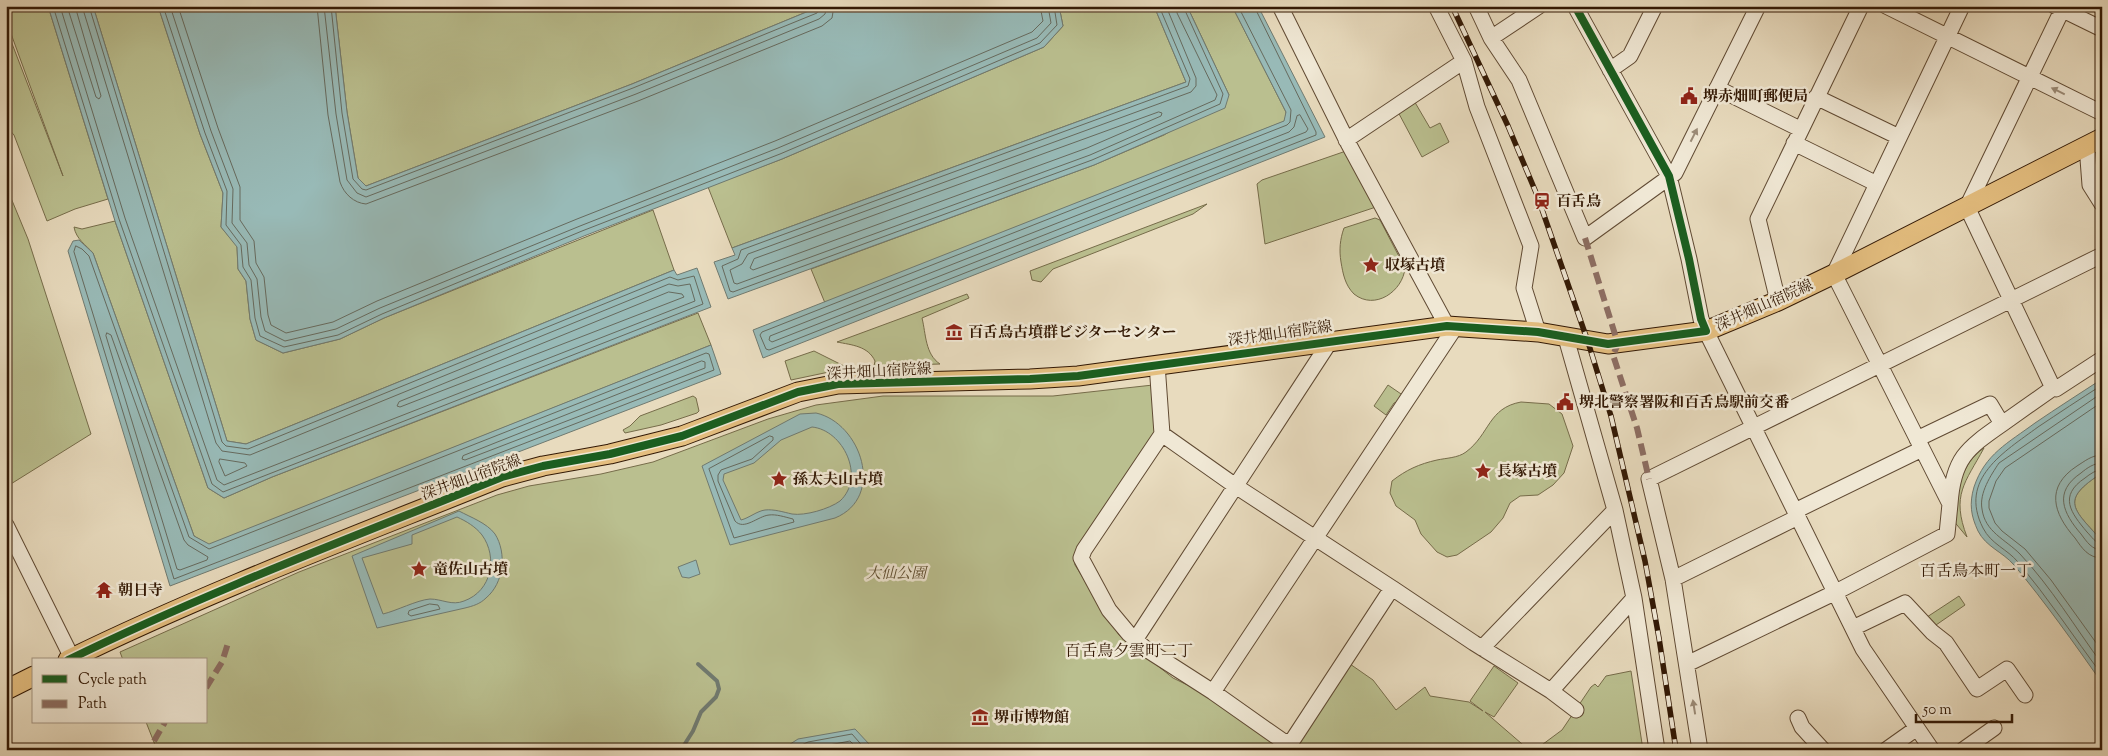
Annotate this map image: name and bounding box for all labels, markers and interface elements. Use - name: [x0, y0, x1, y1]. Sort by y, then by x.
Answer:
- public building icon: 堺赤畑町郵便局: [1679, 86, 1699, 106]
- place label: 堺赤畑町郵便局: [1703, 87, 1808, 108]
- one-way arrow: [2051, 87, 2065, 95]
- one-way arrow: [1690, 128, 1698, 142]
- station icon: 百舌鳥: [1532, 191, 1552, 211]
- place label: 百舌鳥: [1556, 192, 1601, 213]
- place icon: 収塚古墳: [1361, 255, 1381, 275]
- place label: 収塚古墳: [1385, 256, 1445, 277]
- street label: 深井畑山宿院線: [1712, 275, 1817, 337]
- street label: 深井畑山宿院線: [1227, 317, 1334, 352]
- museum icon: 百舌鳥古墳群ビジターセンター: [944, 322, 964, 342]
- place label: 百舌鳥古墳群ビジターセンター: [968, 323, 1177, 344]
- street label: 深井畑山宿院線: [826, 359, 932, 386]
- public building icon: 堺北警察署阪和百舌鳥駅前交番: [1555, 392, 1575, 412]
- place label: 堺北警察署阪和百舌鳥駅前交番: [1579, 393, 1790, 414]
- street label: 深井畑山宿院線: [419, 451, 524, 506]
- place icon: 長塚古墳: [1473, 461, 1493, 481]
- place label: 長塚古墳: [1497, 462, 1557, 483]
- place icon: 孫太夫山古墳: [769, 469, 789, 489]
- place label: 孫太夫山古墳: [793, 470, 883, 491]
- place icon: 竜佐山古墳: [409, 559, 429, 579]
- place label: 竜佐山古墳: [433, 560, 508, 581]
- district label: 百舌鳥本町一丁: [1920, 561, 2032, 584]
- park label: 大仙公園: [866, 564, 929, 585]
- temple icon: 朝日寺: [94, 580, 114, 600]
- place label: 朝日寺: [118, 581, 163, 602]
- district label: 百舌鳥夕雲町二丁: [1065, 641, 1193, 664]
- legend: [32, 658, 208, 724]
- text: Cycle path: [78, 670, 147, 691]
- scale bar: [1916, 691, 2012, 723]
- text: Path: [78, 694, 107, 715]
- one-way arrow: [1689, 699, 1697, 715]
- text: 50 m: [1922, 700, 1952, 721]
- museum icon: 堺市博物館: [970, 707, 990, 727]
- place label: 堺市博物館: [994, 708, 1069, 729]

